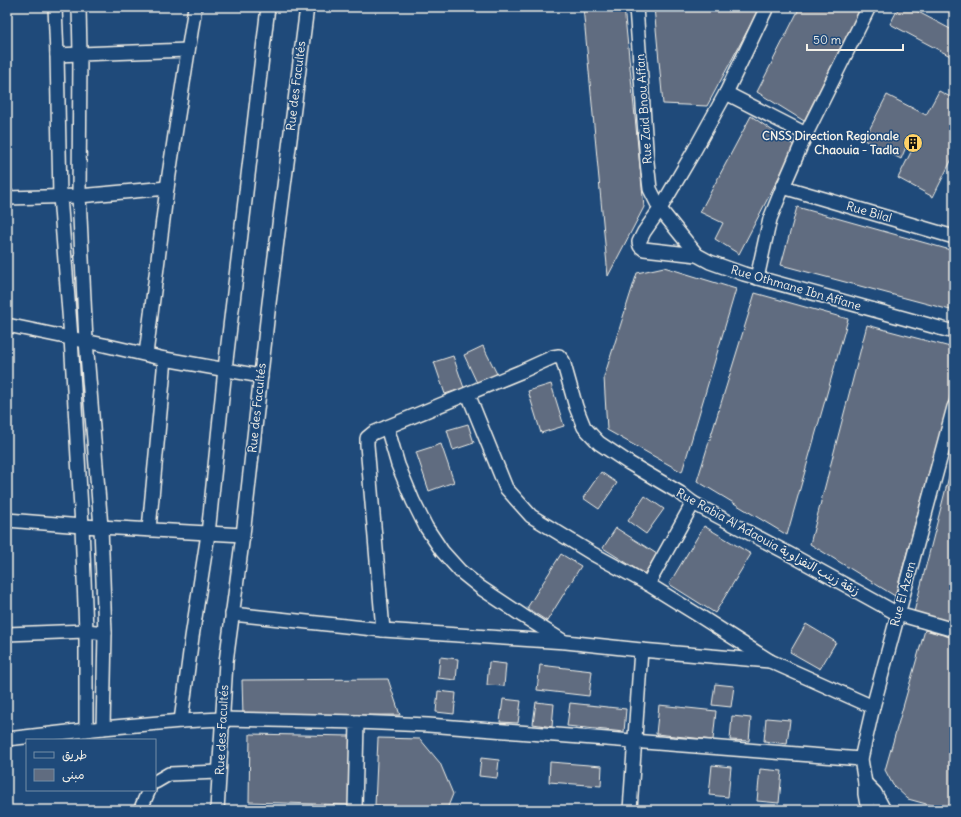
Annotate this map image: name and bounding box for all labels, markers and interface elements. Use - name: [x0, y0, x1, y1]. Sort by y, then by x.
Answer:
- scale bar: [807, 26, 903, 52]
- text: 50 m: [813, 32, 842, 47]
- street label: Rue des Facultés: [283, 40, 308, 132]
- street label: Rue Zaid Bnou Affan: [632, 53, 655, 165]
- place label: CNSS Direction Regionale Chaouia - Tadla: [762, 128, 900, 157]
- building icon: CNSS Direction Regionale Chaouia - Tadla: [902, 132, 924, 154]
- street label: Rue Bilal: [845, 198, 894, 225]
- street label: Rue Othmane Ibn Affane: [729, 262, 863, 313]
- street label: Rue des Facultés: [244, 362, 269, 454]
- street label: Rue Rabia Al Adaouia زنقة زينب النفزاوية: [673, 485, 863, 599]
- street label: Rue El Azem: [887, 559, 919, 628]
- street label: Rue des Facultés: [212, 685, 231, 775]
- legend: [26, 739, 156, 791]
- text: طريق: [62, 747, 87, 762]
- text: مبنى: [62, 767, 85, 783]

